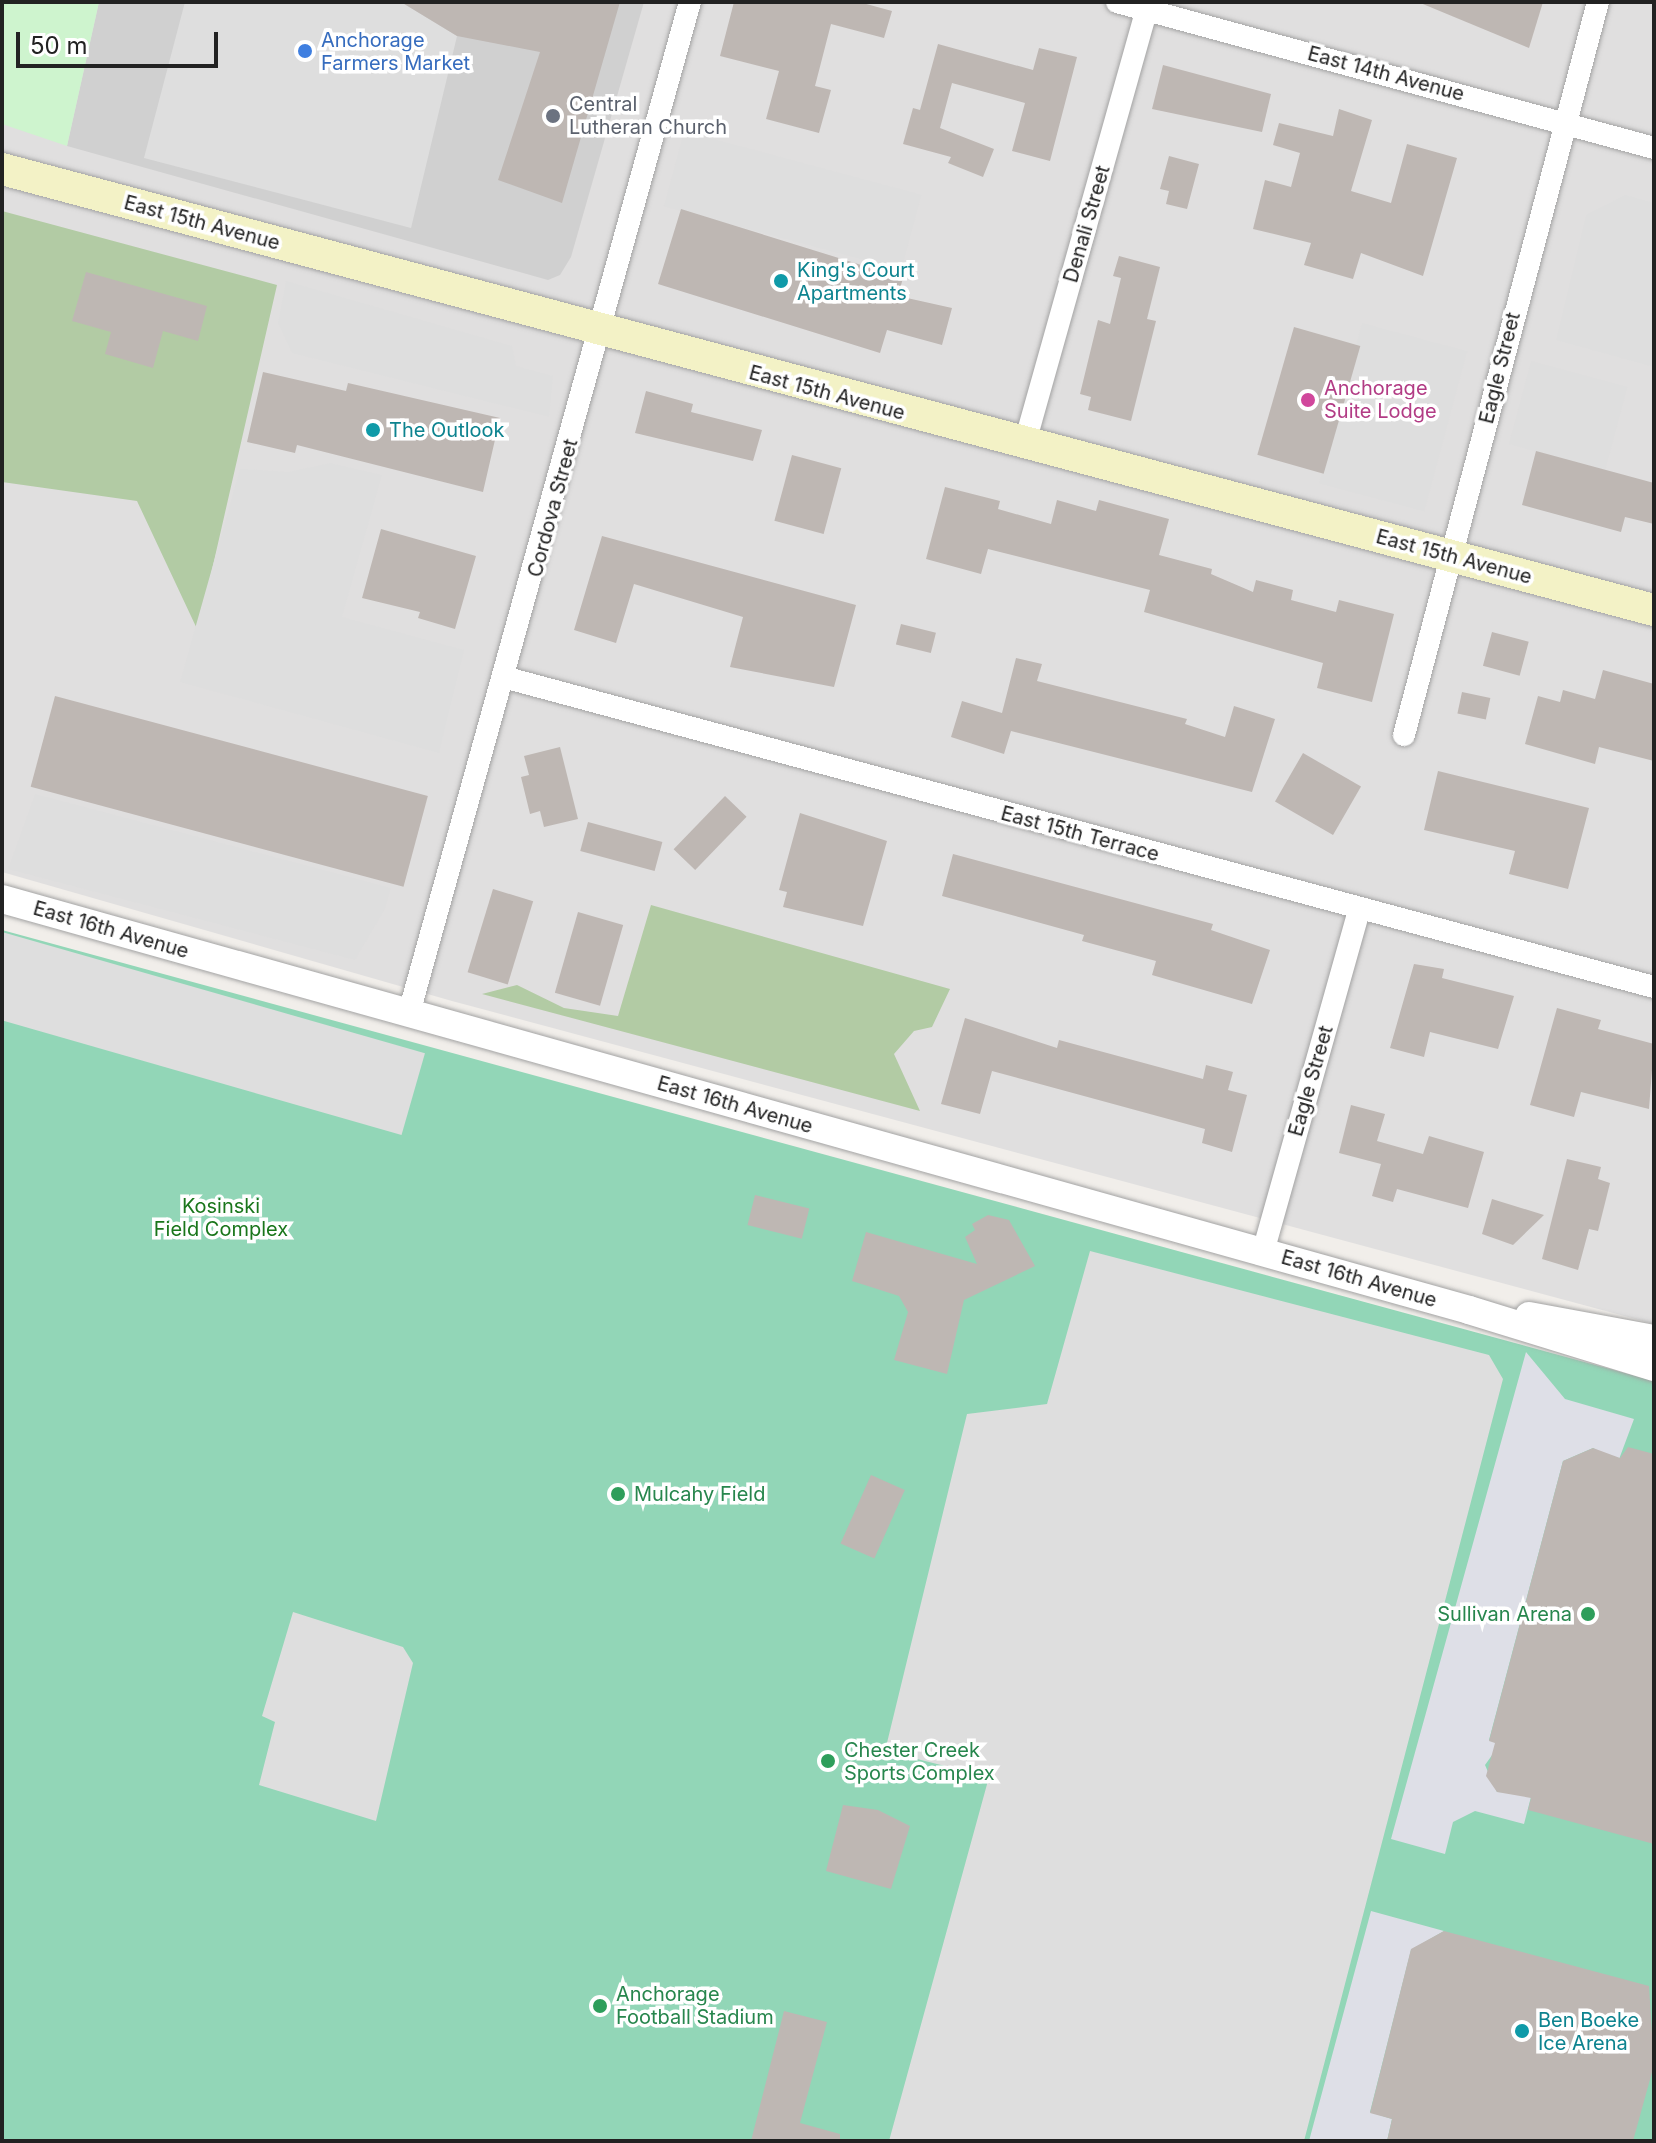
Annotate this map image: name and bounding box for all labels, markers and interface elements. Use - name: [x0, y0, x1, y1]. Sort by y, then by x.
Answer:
- scale bar: [20, 16, 222, 66]
- place label: Anchorage Farmers Market: [321, 28, 470, 75]
- text: 50 m: [30, 31, 88, 60]
- marker: Anchorage Farmers Market: [296, 42, 314, 60]
- street label: East 14th Avenue: [1305, 42, 1467, 106]
- place label: Central Lutheran Church: [569, 92, 727, 139]
- marker: Central Lutheran Church: [544, 107, 562, 125]
- street label: Denali Street: [1059, 163, 1115, 285]
- street label: East 15th Avenue: [121, 191, 283, 255]
- place label: King's Court Apartments: [797, 258, 915, 305]
- marker: King's Court Apartments: [772, 272, 790, 290]
- street label: Eagle Street: [1475, 310, 1525, 426]
- street label: East 15th Avenue: [746, 361, 908, 425]
- place label: Anchorage Suite Lodge: [1324, 376, 1437, 423]
- marker: Anchorage Suite Lodge: [1299, 391, 1317, 409]
- place label: The Outlook: [389, 418, 504, 442]
- marker: The Outlook: [364, 421, 382, 439]
- street label: Cordova Street: [523, 436, 583, 580]
- street label: East 15th Avenue: [1373, 525, 1535, 589]
- street label: East 15th Terrace: [998, 801, 1162, 867]
- street label: East 16th Avenue: [30, 896, 192, 964]
- street label: Eagle Street: [1284, 1023, 1338, 1139]
- street label: East 16th Avenue: [654, 1071, 816, 1139]
- park label: Kosinski Field Complex: [154, 1194, 288, 1241]
- street label: East 16th Avenue: [1278, 1245, 1440, 1313]
- place label: Mulcahy Field: [634, 1482, 765, 1506]
- marker: Mulcahy Field: [609, 1485, 627, 1503]
- place label: Sullivan Arena: [1437, 1602, 1572, 1626]
- marker: Sullivan Arena: [1579, 1605, 1597, 1623]
- place label: Chester Creek Sports Complex: [844, 1738, 995, 1785]
- marker: Chester Creek Sports Complex: [819, 1752, 837, 1770]
- place label: Anchorage Football Stadium: [616, 1982, 774, 2029]
- marker: Anchorage Football Stadium: [591, 1997, 609, 2015]
- place label: Ben Boeke Ice Arena: [1538, 2008, 1639, 2055]
- marker: Ben Boeke Ice Arena: [1513, 2022, 1531, 2040]

